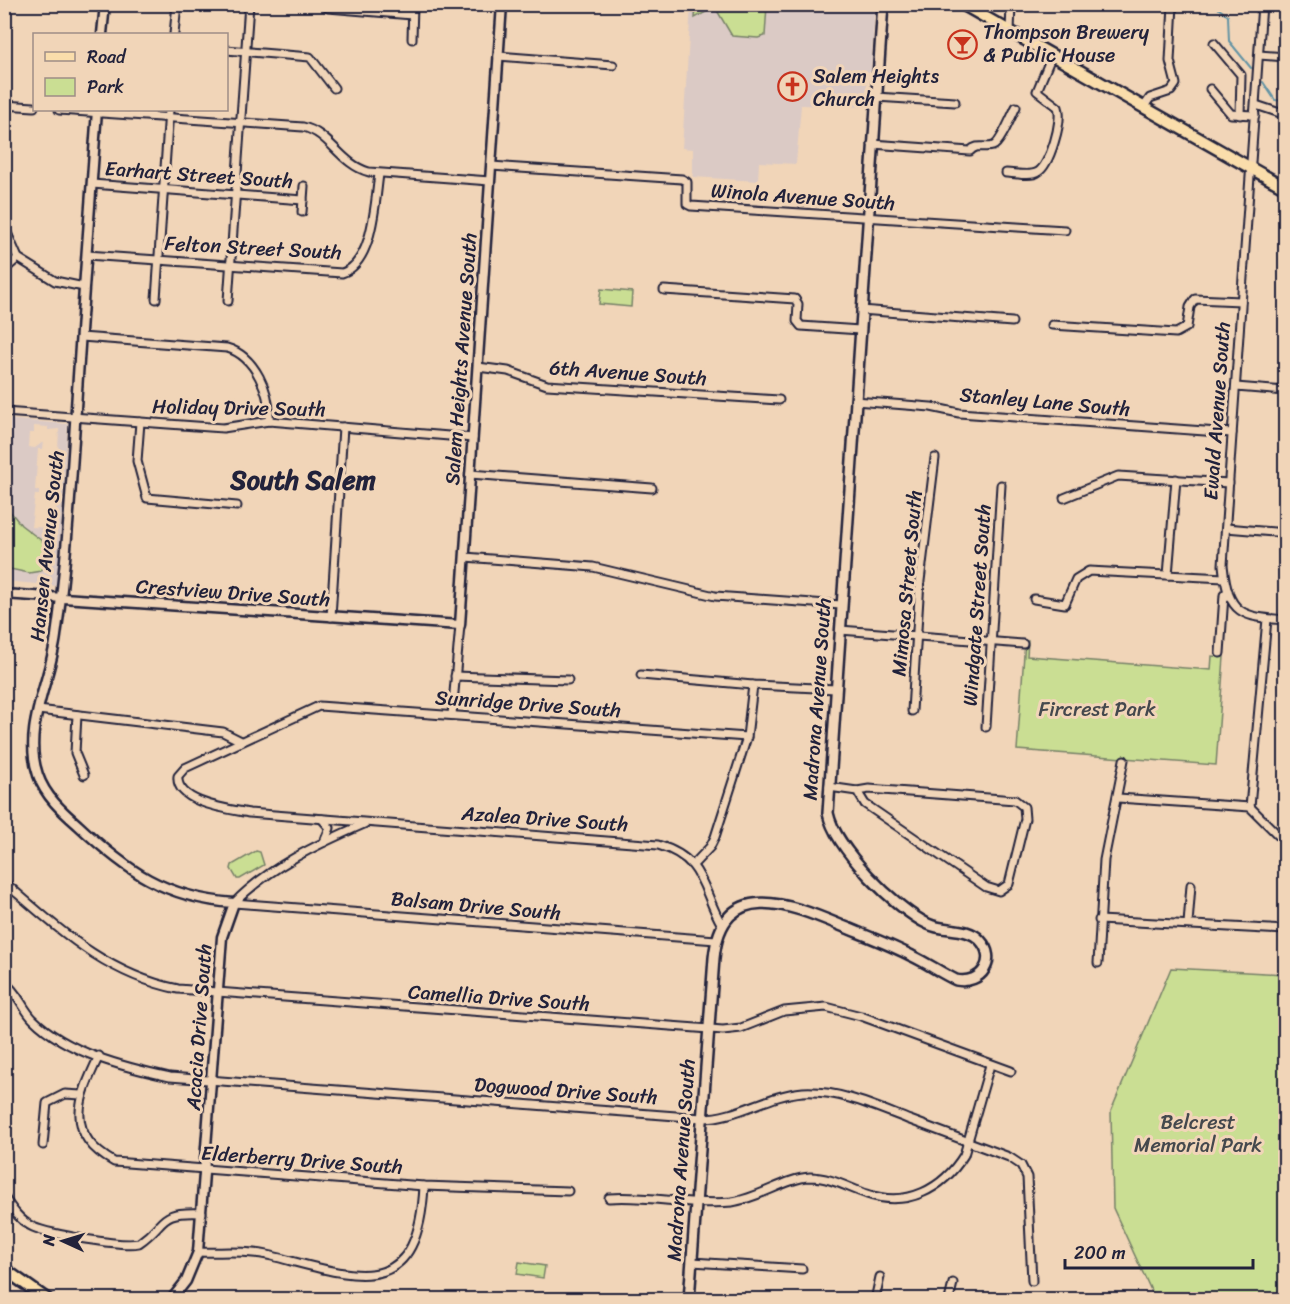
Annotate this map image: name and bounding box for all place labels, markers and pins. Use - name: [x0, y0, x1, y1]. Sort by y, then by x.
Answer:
- place label: Thompson Brewery & Public House: [983, 15, 1150, 73]
- bar icon: Thompson Brewery & Public House: [946, 28, 978, 60]
- place label: Salem Heights Church: [813, 59, 940, 117]
- church icon: Salem Heights Church: [776, 71, 808, 103]

